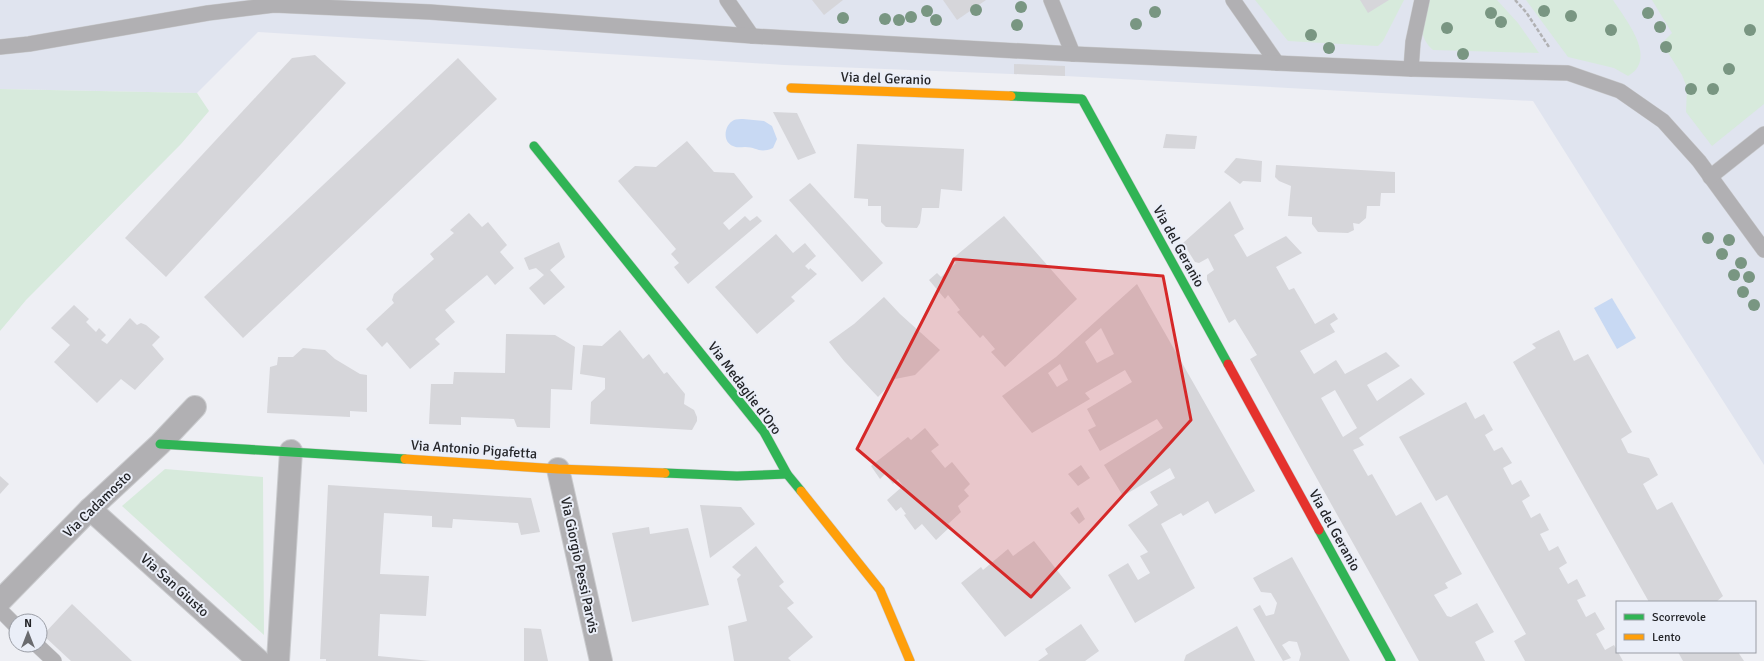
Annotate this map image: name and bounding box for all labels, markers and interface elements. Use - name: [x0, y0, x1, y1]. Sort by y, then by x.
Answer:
- street label: Via del Geranio: [840, 68, 932, 89]
- street label: Via del Geranio: [1149, 203, 1208, 290]
- street label: Via Medaglie d'Oro: [704, 339, 785, 438]
- street label: Via Antonio Pigafetta: [410, 437, 538, 462]
- street label: Via Cadamosto: [60, 467, 135, 541]
- street label: Via del Geranio: [1305, 487, 1364, 574]
- street label: Via Giorgio Pessi Parvis: [557, 495, 602, 635]
- street label: Via San Giusto: [137, 550, 212, 621]
- legend: [1616, 601, 1756, 653]
- text: Scorrevole: [1652, 610, 1706, 625]
- north arrow: [8, 613, 48, 653]
- text: N: [24, 617, 32, 630]
- text: Lento: [1652, 630, 1681, 645]

